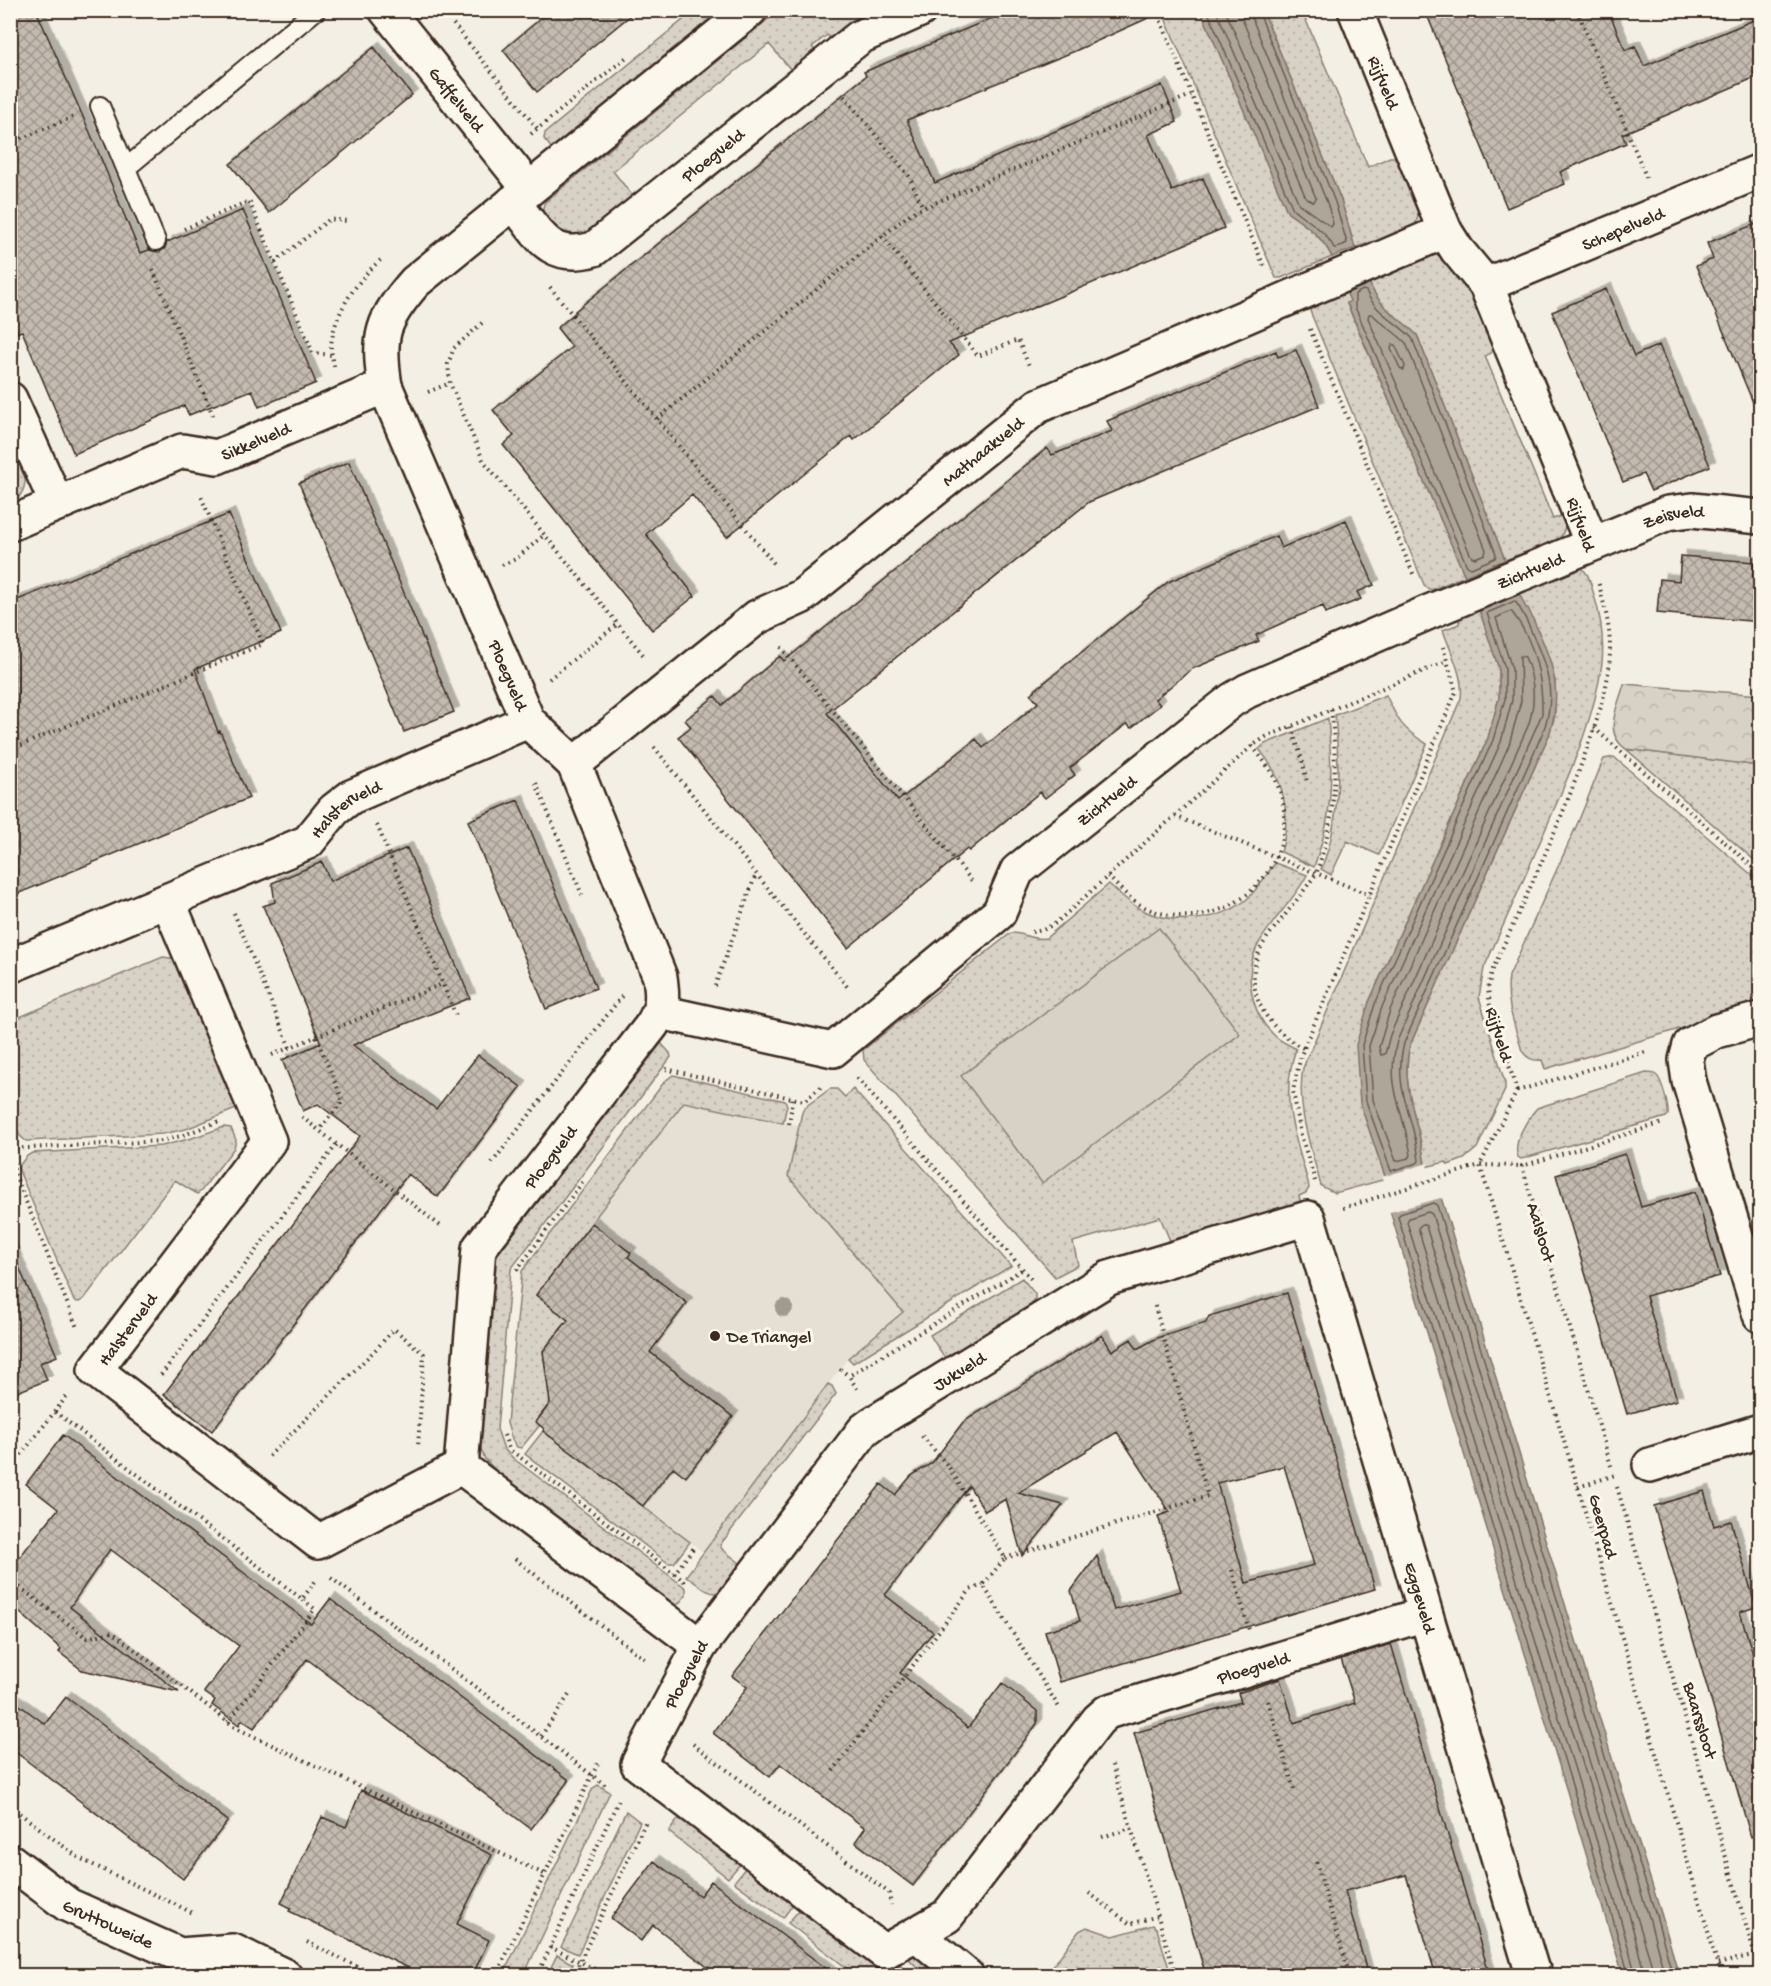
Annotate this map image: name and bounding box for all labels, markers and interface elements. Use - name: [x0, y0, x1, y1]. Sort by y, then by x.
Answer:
- street label: Rijfveld: [1362, 53, 1403, 114]
- street label: Gaffelveld: [423, 64, 488, 139]
- street label: Ploegveld: [678, 124, 751, 189]
- street label: Schepelveld: [1579, 203, 1669, 257]
- street label: Mathaakveld: [939, 413, 1030, 492]
- street label: Sikkelveld: [218, 419, 296, 467]
- street label: Rijfveld: [1561, 495, 1599, 556]
- street label: Zeisveld: [1640, 502, 1706, 535]
- street label: Zichtveld: [1494, 549, 1569, 596]
- street label: Ploegveld: [482, 637, 531, 716]
- street label: Zichtveld: [1074, 771, 1143, 832]
- street label: Halsterveld: [307, 777, 386, 844]
- street label: Rijfveld: [1479, 1005, 1516, 1066]
- street label: Ploegveld: [520, 1121, 584, 1195]
- street label: Aalsloot: [1521, 1200, 1559, 1267]
- street label: Halsterveld: [95, 1289, 164, 1371]
- place label: De Triangel: [726, 1328, 812, 1349]
- marker: De Triangel: [708, 1329, 722, 1343]
- street label: Jukveld: [930, 1348, 992, 1397]
- street label: Geerpad: [1582, 1492, 1621, 1563]
- street label: Eggeveld: [1398, 1560, 1439, 1637]
- street label: Ploegveld: [660, 1636, 715, 1714]
- street label: Ploegveld: [1214, 1648, 1294, 1691]
- street label: Baarssloot: [1677, 1679, 1721, 1763]
- street label: Gruttoweide: [59, 1896, 157, 1955]

